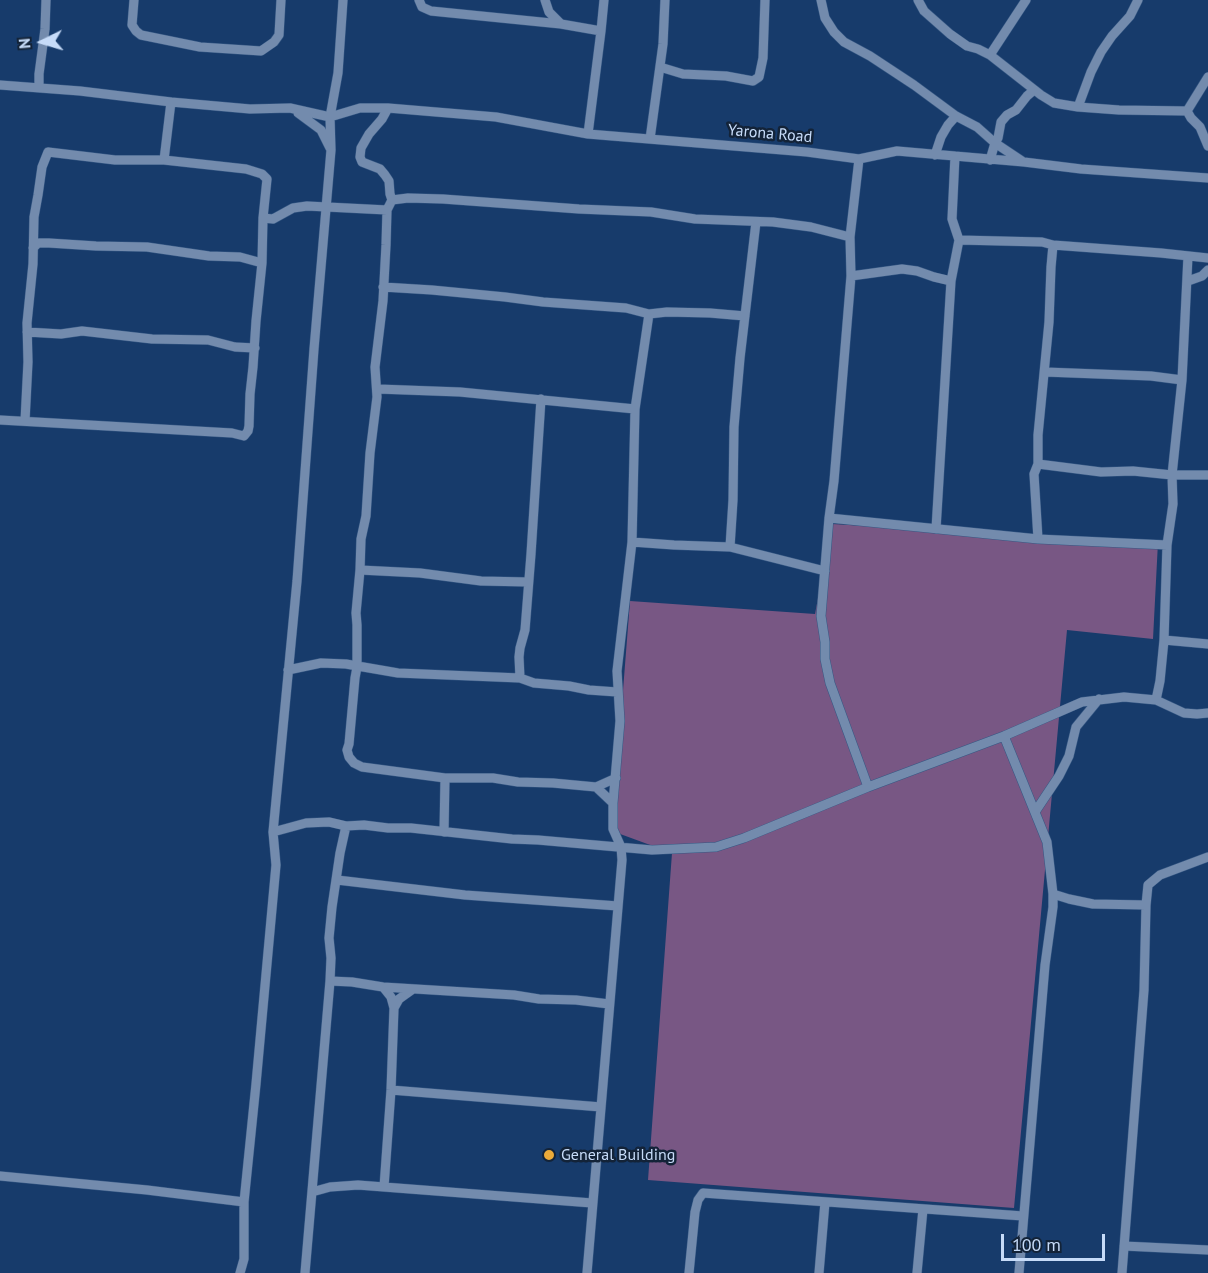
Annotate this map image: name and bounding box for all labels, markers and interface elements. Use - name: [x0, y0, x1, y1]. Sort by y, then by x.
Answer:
- north arrow: [12, 12, 72, 72]
- text: N: [14, 37, 34, 50]
- street label: Yarona Road: [727, 121, 813, 147]
- place label: General Building: [561, 1145, 675, 1165]
- marker: General Building: [542, 1148, 556, 1162]
- scale bar: [1004, 1222, 1108, 1260]
- text: 100 m: [1012, 1233, 1061, 1256]

